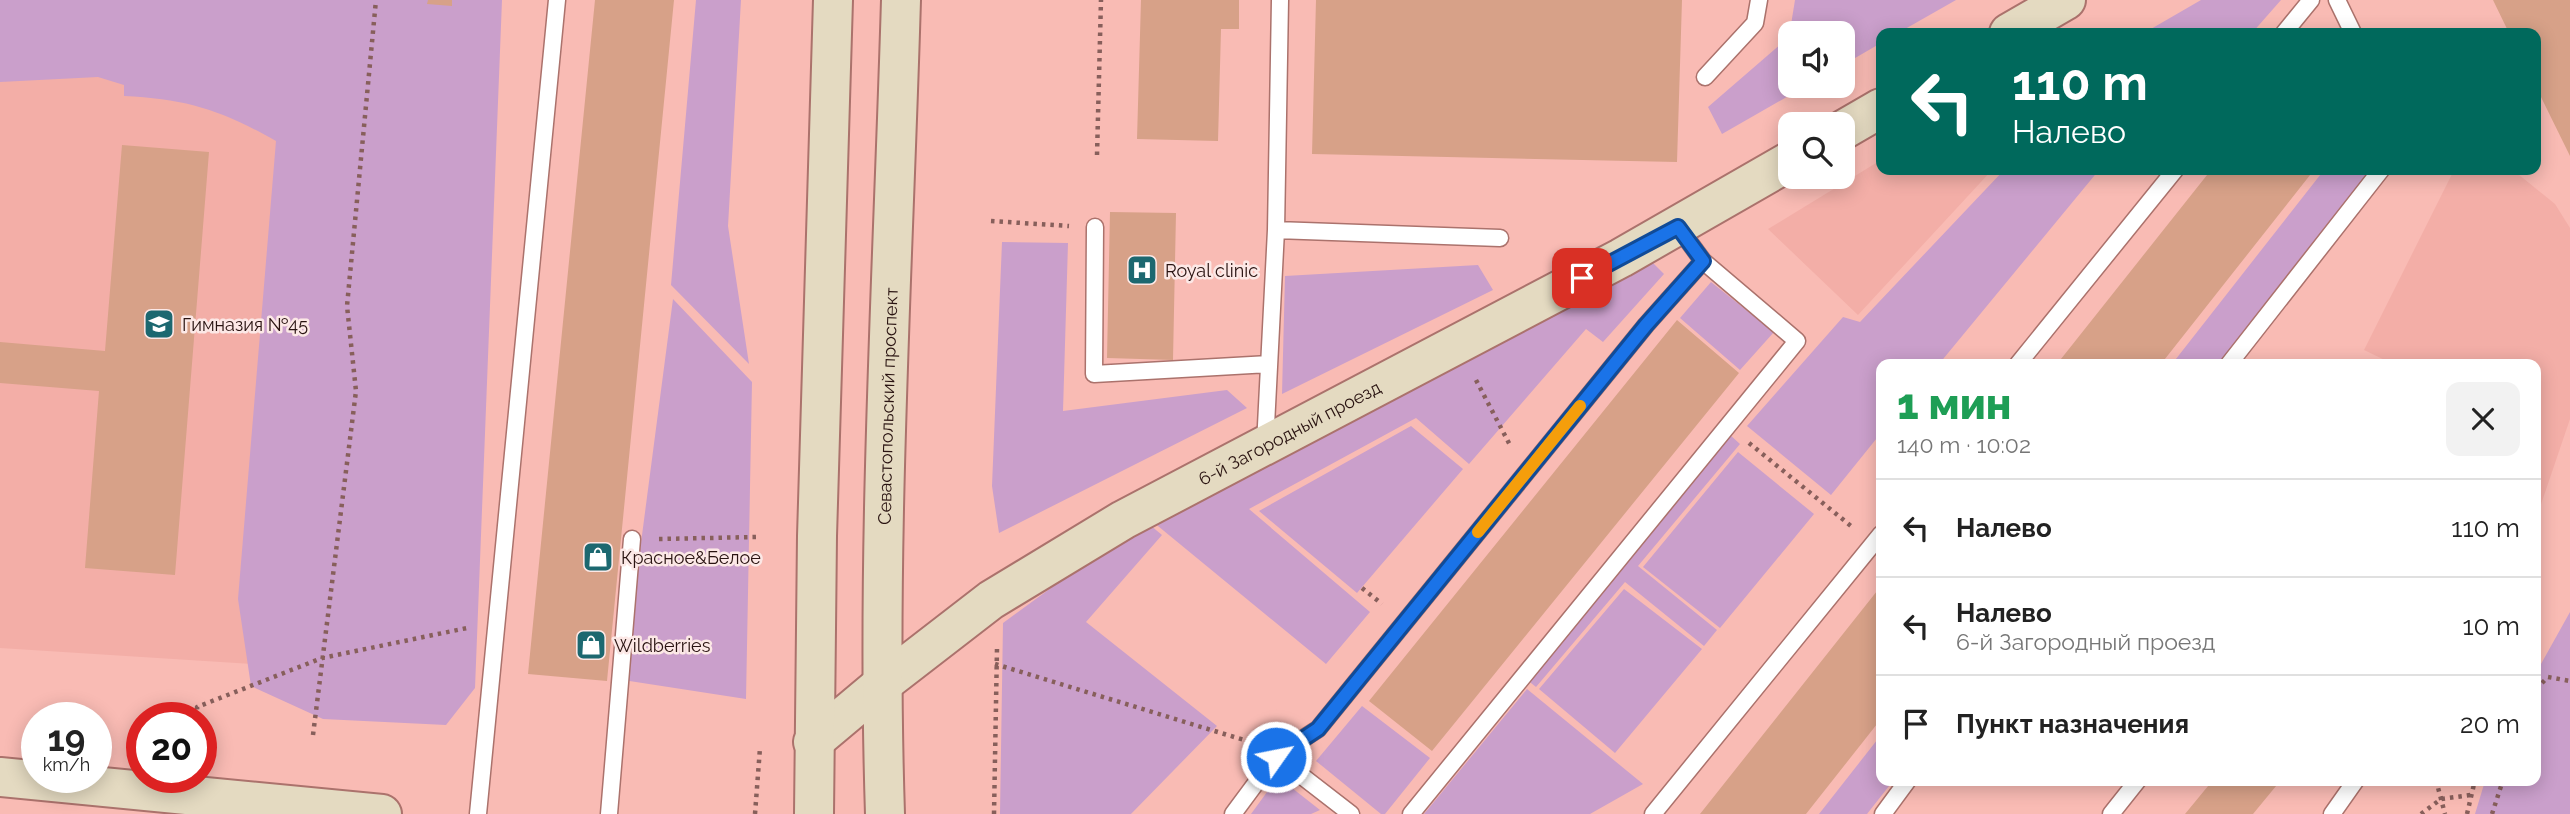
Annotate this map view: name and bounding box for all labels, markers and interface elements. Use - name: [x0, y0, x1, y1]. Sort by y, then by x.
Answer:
- map controls: [1778, 21, 1855, 189]
- button: sound: [1778, 21, 1855, 98]
- text: 110 m: [2012, 54, 2148, 111]
- icon: left: [1897, 56, 1988, 147]
- button: search: [1778, 112, 1855, 189]
- text: Налево: [2012, 113, 2126, 150]
- pin: [1552, 248, 1612, 308]
- hospital icon: Royal clinic: [1125, 253, 1159, 287]
- icon: arrive: [1563, 259, 1601, 297]
- place label: Royal clinic: [1165, 260, 1258, 281]
- street label: Севастопольский проспект: [873, 287, 901, 525]
- school or university icon: Гимназия №45: [142, 307, 176, 341]
- place label: Гимназия №45: [182, 314, 308, 335]
- street label: 6-й Загородный проезд: [1195, 376, 1384, 489]
- text: 1 мин: [1897, 380, 2011, 429]
- button: close: [2446, 382, 2520, 456]
- text: 140 m · 10:02: [1897, 431, 2031, 458]
- icon: left: [1897, 509, 1935, 547]
- text: Налево: [1956, 513, 2052, 543]
- text: 110 m: [2451, 513, 2520, 543]
- shop icon: Красное&Белое: [581, 540, 615, 574]
- place label: Красное&Белое: [621, 547, 761, 568]
- text: Налево: [1956, 598, 2052, 628]
- icon: left: [1897, 607, 1935, 645]
- text: 10 m: [2462, 611, 2520, 641]
- shop icon: Wildberries: [574, 628, 608, 662]
- text: 6-й Загородный проезд: [1956, 628, 2215, 655]
- place label: Wildberries: [614, 635, 711, 656]
- speed limit sign: 20: [126, 702, 217, 793]
- icon: arrive: [1897, 705, 1935, 743]
- text: Пункт назначения: [1956, 709, 2189, 739]
- text: 20 m: [2460, 709, 2520, 739]
- text: 19: [48, 718, 85, 759]
- position arrow: [1239, 720, 1313, 794]
- text: km/h: [43, 754, 90, 775]

